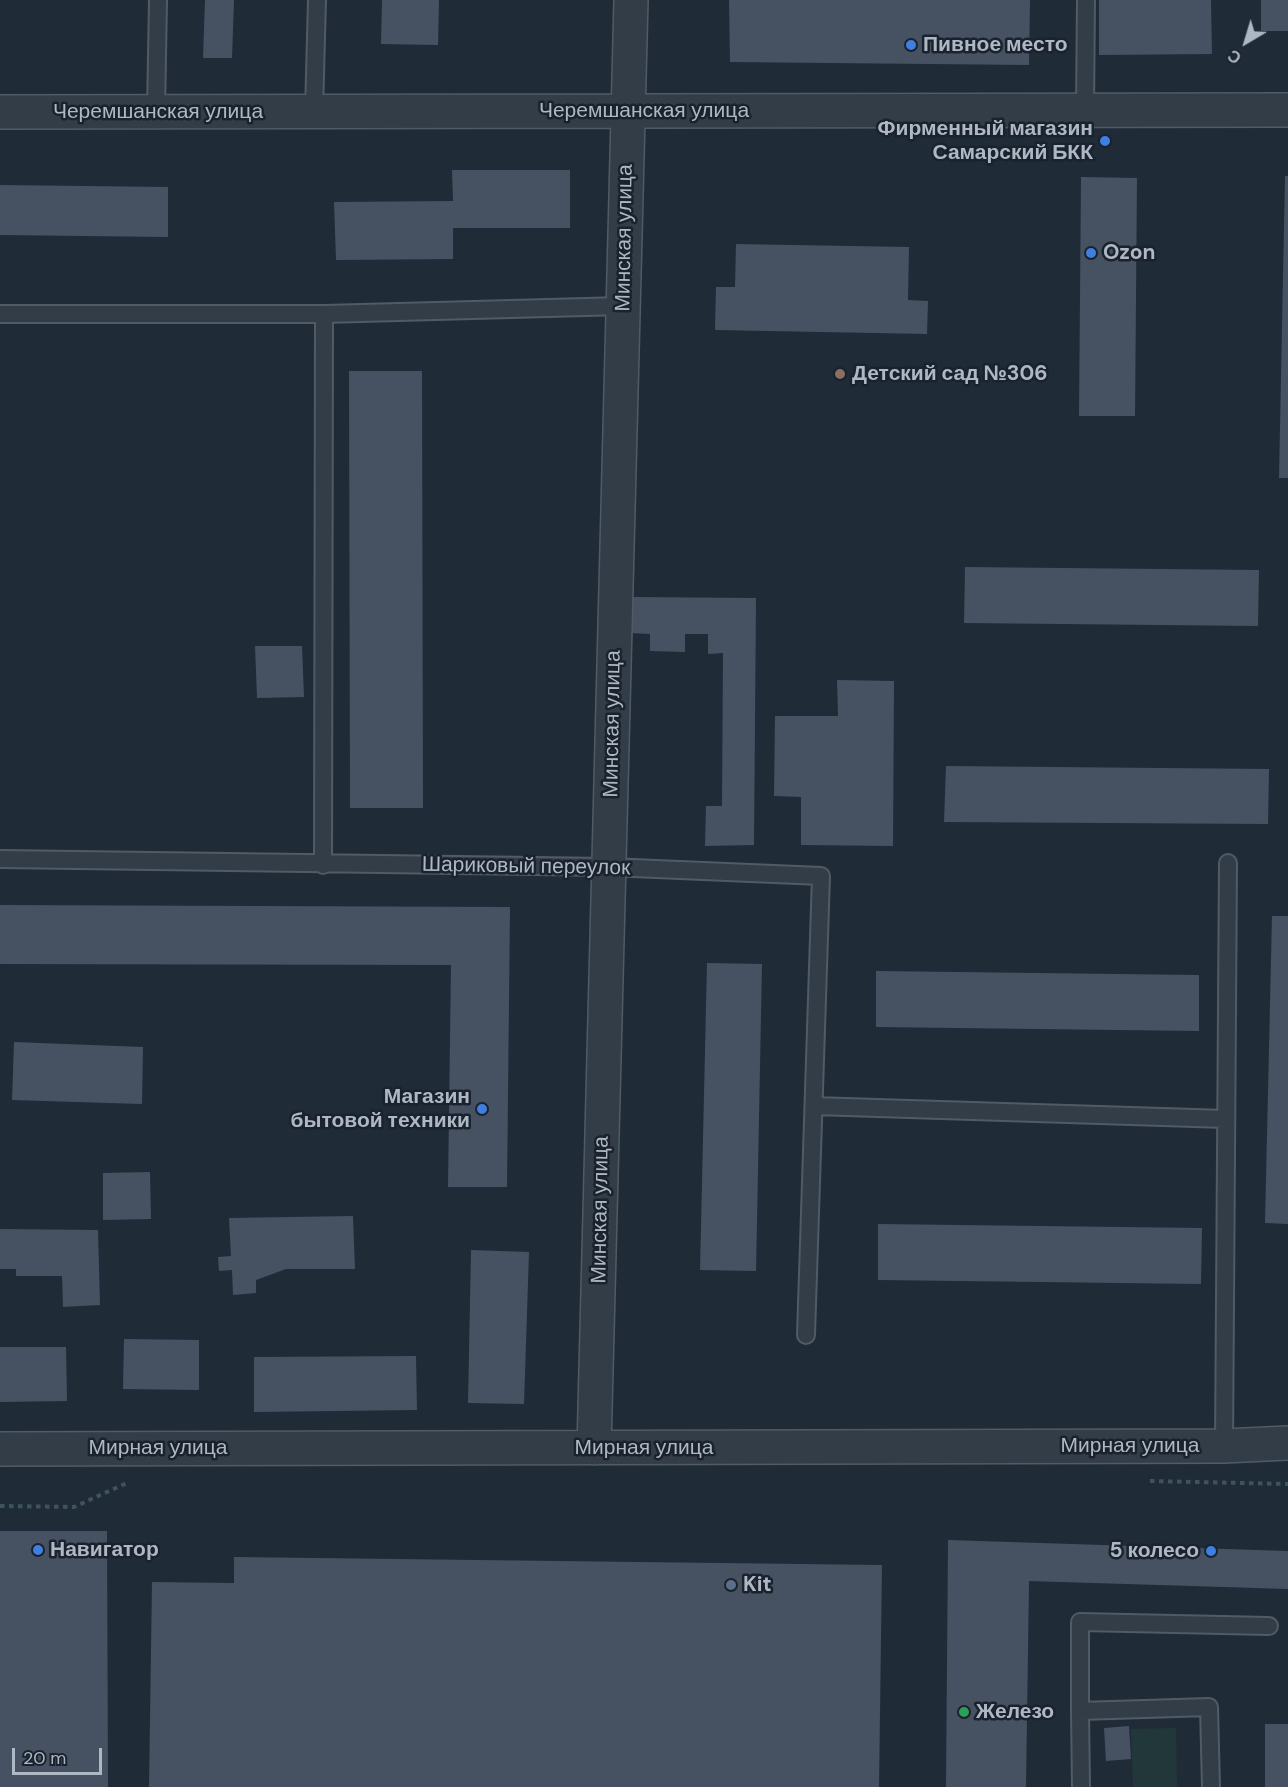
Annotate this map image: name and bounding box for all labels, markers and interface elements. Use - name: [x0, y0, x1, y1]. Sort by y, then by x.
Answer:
- north arrow: [1216, 12, 1276, 72]
- place label: Пивное место: [923, 32, 1067, 58]
- marker: Пивное место: [904, 38, 918, 52]
- text: С: [1224, 45, 1246, 68]
- street label: Черемшанская улица: [539, 98, 749, 124]
- street label: Черемшанская улица: [53, 99, 263, 125]
- place label: Фирменный магазин Самарский БКК: [878, 116, 1093, 166]
- marker: Фирменный магазин Самарский БКК: [1098, 134, 1112, 148]
- street label: Минская улица: [611, 164, 639, 312]
- place label: Ozon: [1103, 240, 1156, 266]
- marker: Ozon: [1084, 246, 1098, 260]
- place label: Детский сад №306: [852, 361, 1048, 387]
- marker: Детский сад №306: [833, 367, 847, 381]
- street label: Минская улица: [599, 650, 627, 798]
- street label: Шариковый переулок: [422, 853, 630, 881]
- place label: Магазин бытовой техники: [291, 1084, 470, 1134]
- marker: Магазин бытовой техники: [475, 1102, 489, 1116]
- street label: Минская улица: [587, 1136, 615, 1284]
- street label: Мирная улица: [1061, 1433, 1199, 1459]
- street label: Мирная улица: [89, 1435, 227, 1461]
- street label: Мирная улица: [575, 1435, 713, 1461]
- place label: Навигатор: [50, 1537, 159, 1563]
- place label: 5 колесо: [1109, 1538, 1199, 1564]
- marker: Навигатор: [31, 1543, 45, 1557]
- marker: 5 колесо: [1204, 1544, 1218, 1558]
- place label: Kit: [743, 1572, 772, 1598]
- marker: Kit: [724, 1578, 738, 1592]
- place label: Железо: [976, 1699, 1054, 1725]
- marker: Железо: [957, 1705, 971, 1719]
- scale bar: [15, 1736, 105, 1774]
- text: 20 m: [23, 1746, 66, 1770]

